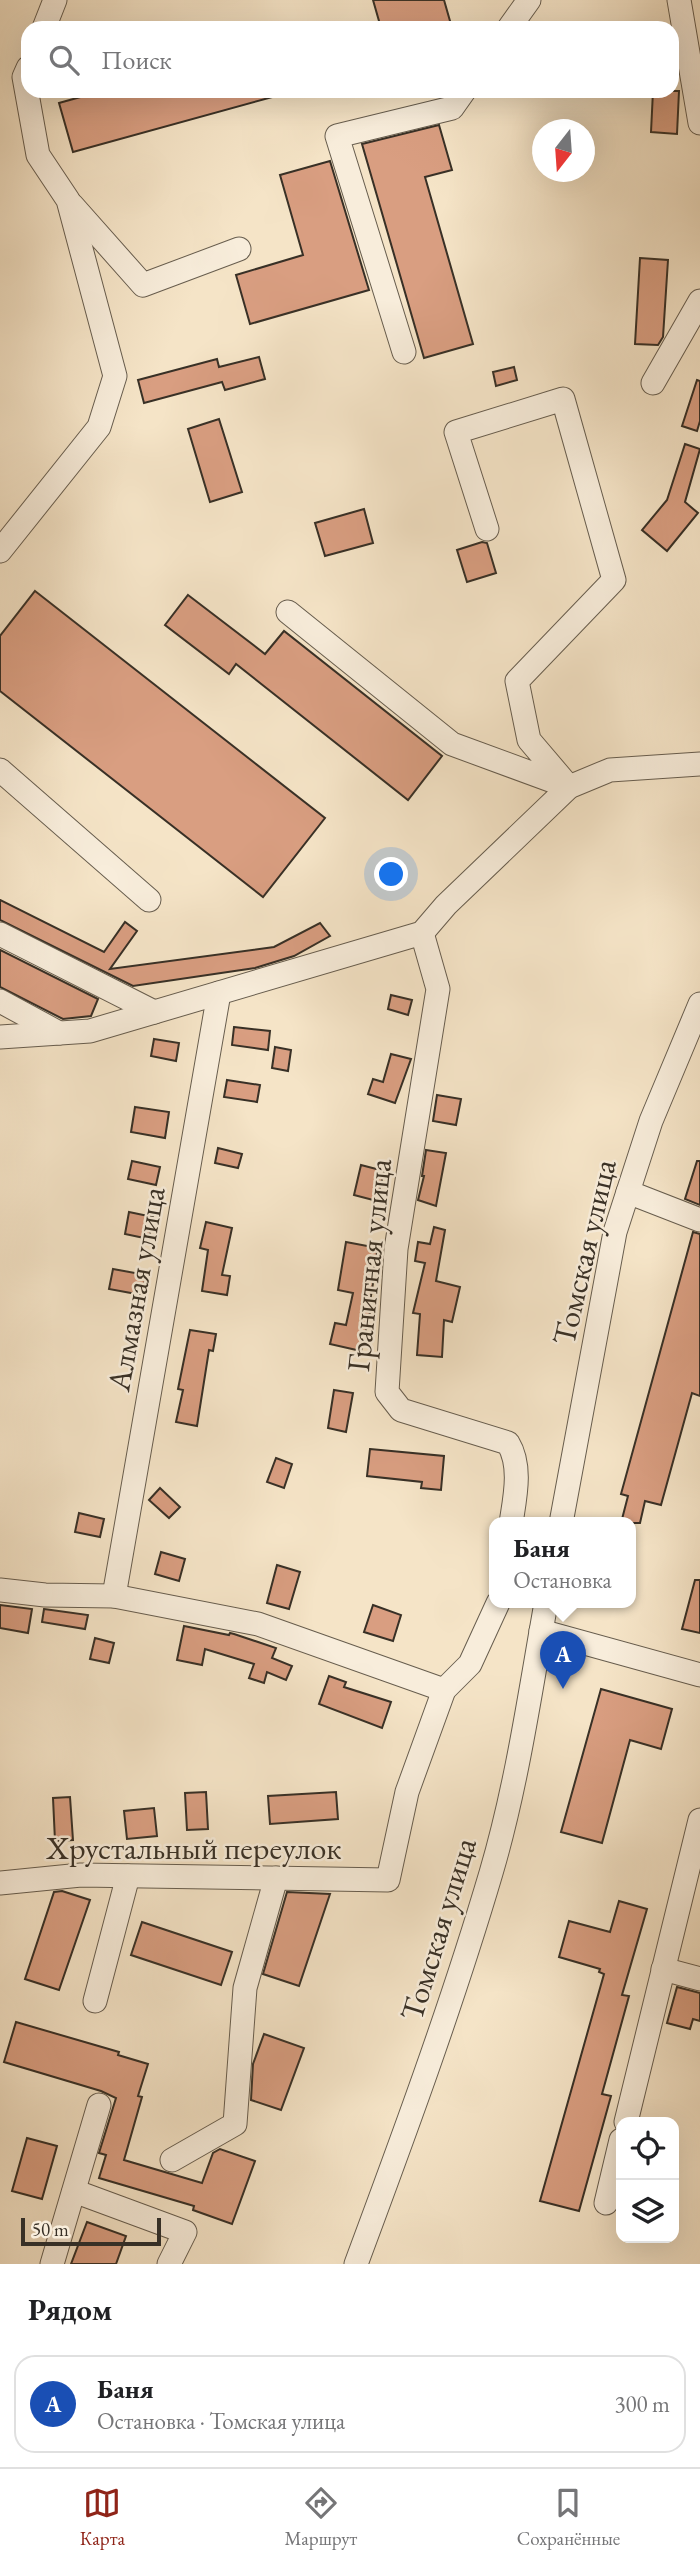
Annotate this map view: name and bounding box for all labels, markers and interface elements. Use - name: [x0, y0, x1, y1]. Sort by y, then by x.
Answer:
- search box: [21, 21, 679, 98]
- icon: search: [45, 41, 83, 79]
- text: Поиск: [101, 43, 172, 77]
- north arrow: [532, 119, 595, 182]
- your location: [374, 857, 408, 891]
- street label: Томская улица: [542, 1155, 626, 1349]
- street label: Гранитная улица: [337, 1156, 401, 1373]
- street label: Алмазная улица: [97, 1183, 175, 1396]
- popup: [489, 1517, 636, 1608]
- text: Баня: [513, 1531, 570, 1565]
- text: Остановка: [513, 1565, 612, 1595]
- pin: A: [540, 1631, 586, 1689]
- street label: Хрустальный переулок: [45, 1827, 342, 1869]
- street label: Томская улица: [390, 1832, 486, 2026]
- map controls: [616, 2117, 679, 2243]
- button: locate: [616, 2117, 679, 2180]
- button: layers: [616, 2180, 679, 2243]
- scale bar: [21, 2215, 161, 2247]
- text: 50 m: [32, 2217, 69, 2242]
- text: Рядом: [28, 2290, 112, 2329]
- text: Баня: [97, 2372, 154, 2406]
- text: A: [45, 2389, 61, 2419]
- text: 300 m: [614, 2389, 670, 2419]
- text: Остановка · Томская улица: [97, 2406, 345, 2436]
- tab: Карта: [80, 2484, 125, 2551]
- tab: Маршрут: [284, 2484, 357, 2551]
- tab: Сохранённые: [517, 2484, 620, 2551]

